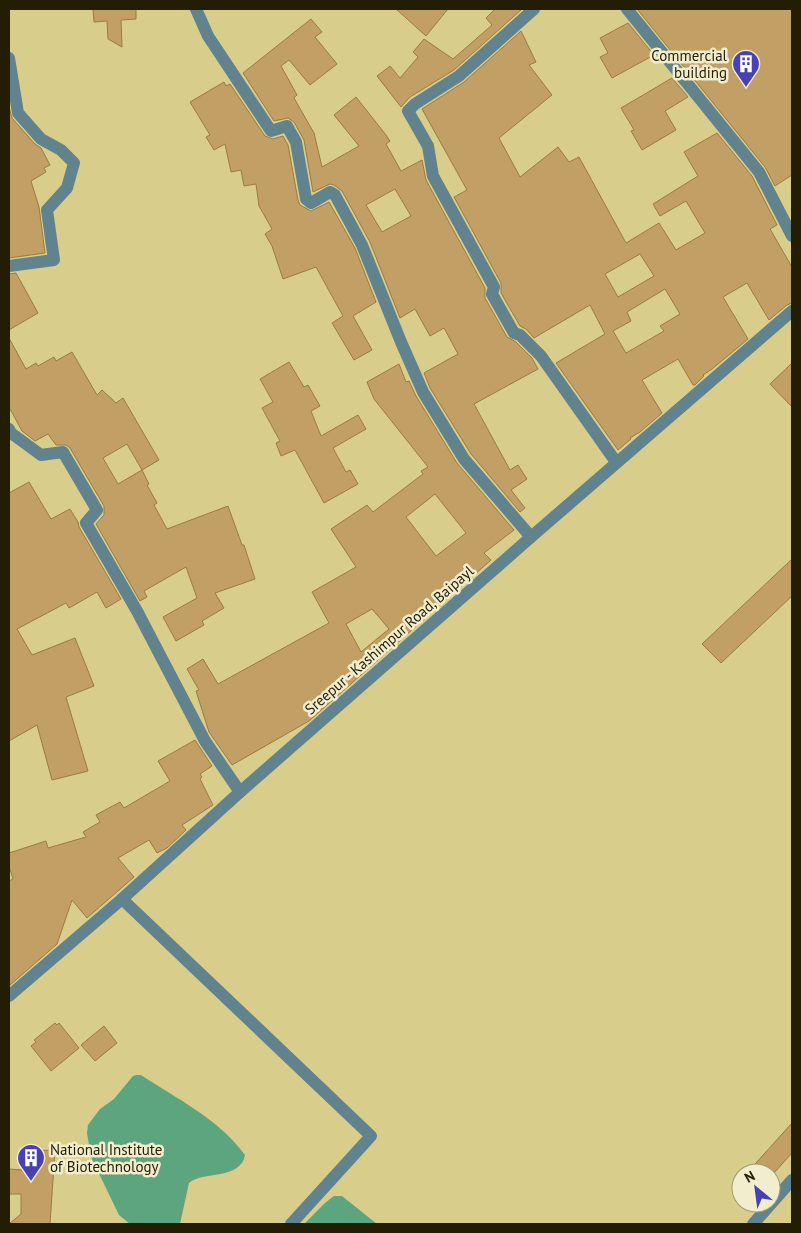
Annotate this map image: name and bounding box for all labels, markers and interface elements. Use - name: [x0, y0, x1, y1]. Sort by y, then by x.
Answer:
- place label: Commercial building: [651, 46, 728, 82]
- building icon: Commercial building: [731, 49, 761, 88]
- street label: Sreepur - Kashimpur Road, Baipayl: [301, 561, 478, 719]
- place label: National Institute of Biotechnology: [50, 1140, 162, 1176]
- building icon: National Institute of Biotechnology: [16, 1143, 46, 1182]
- north arrow: [731, 1163, 781, 1213]
- text: N: [741, 1167, 758, 1187]

